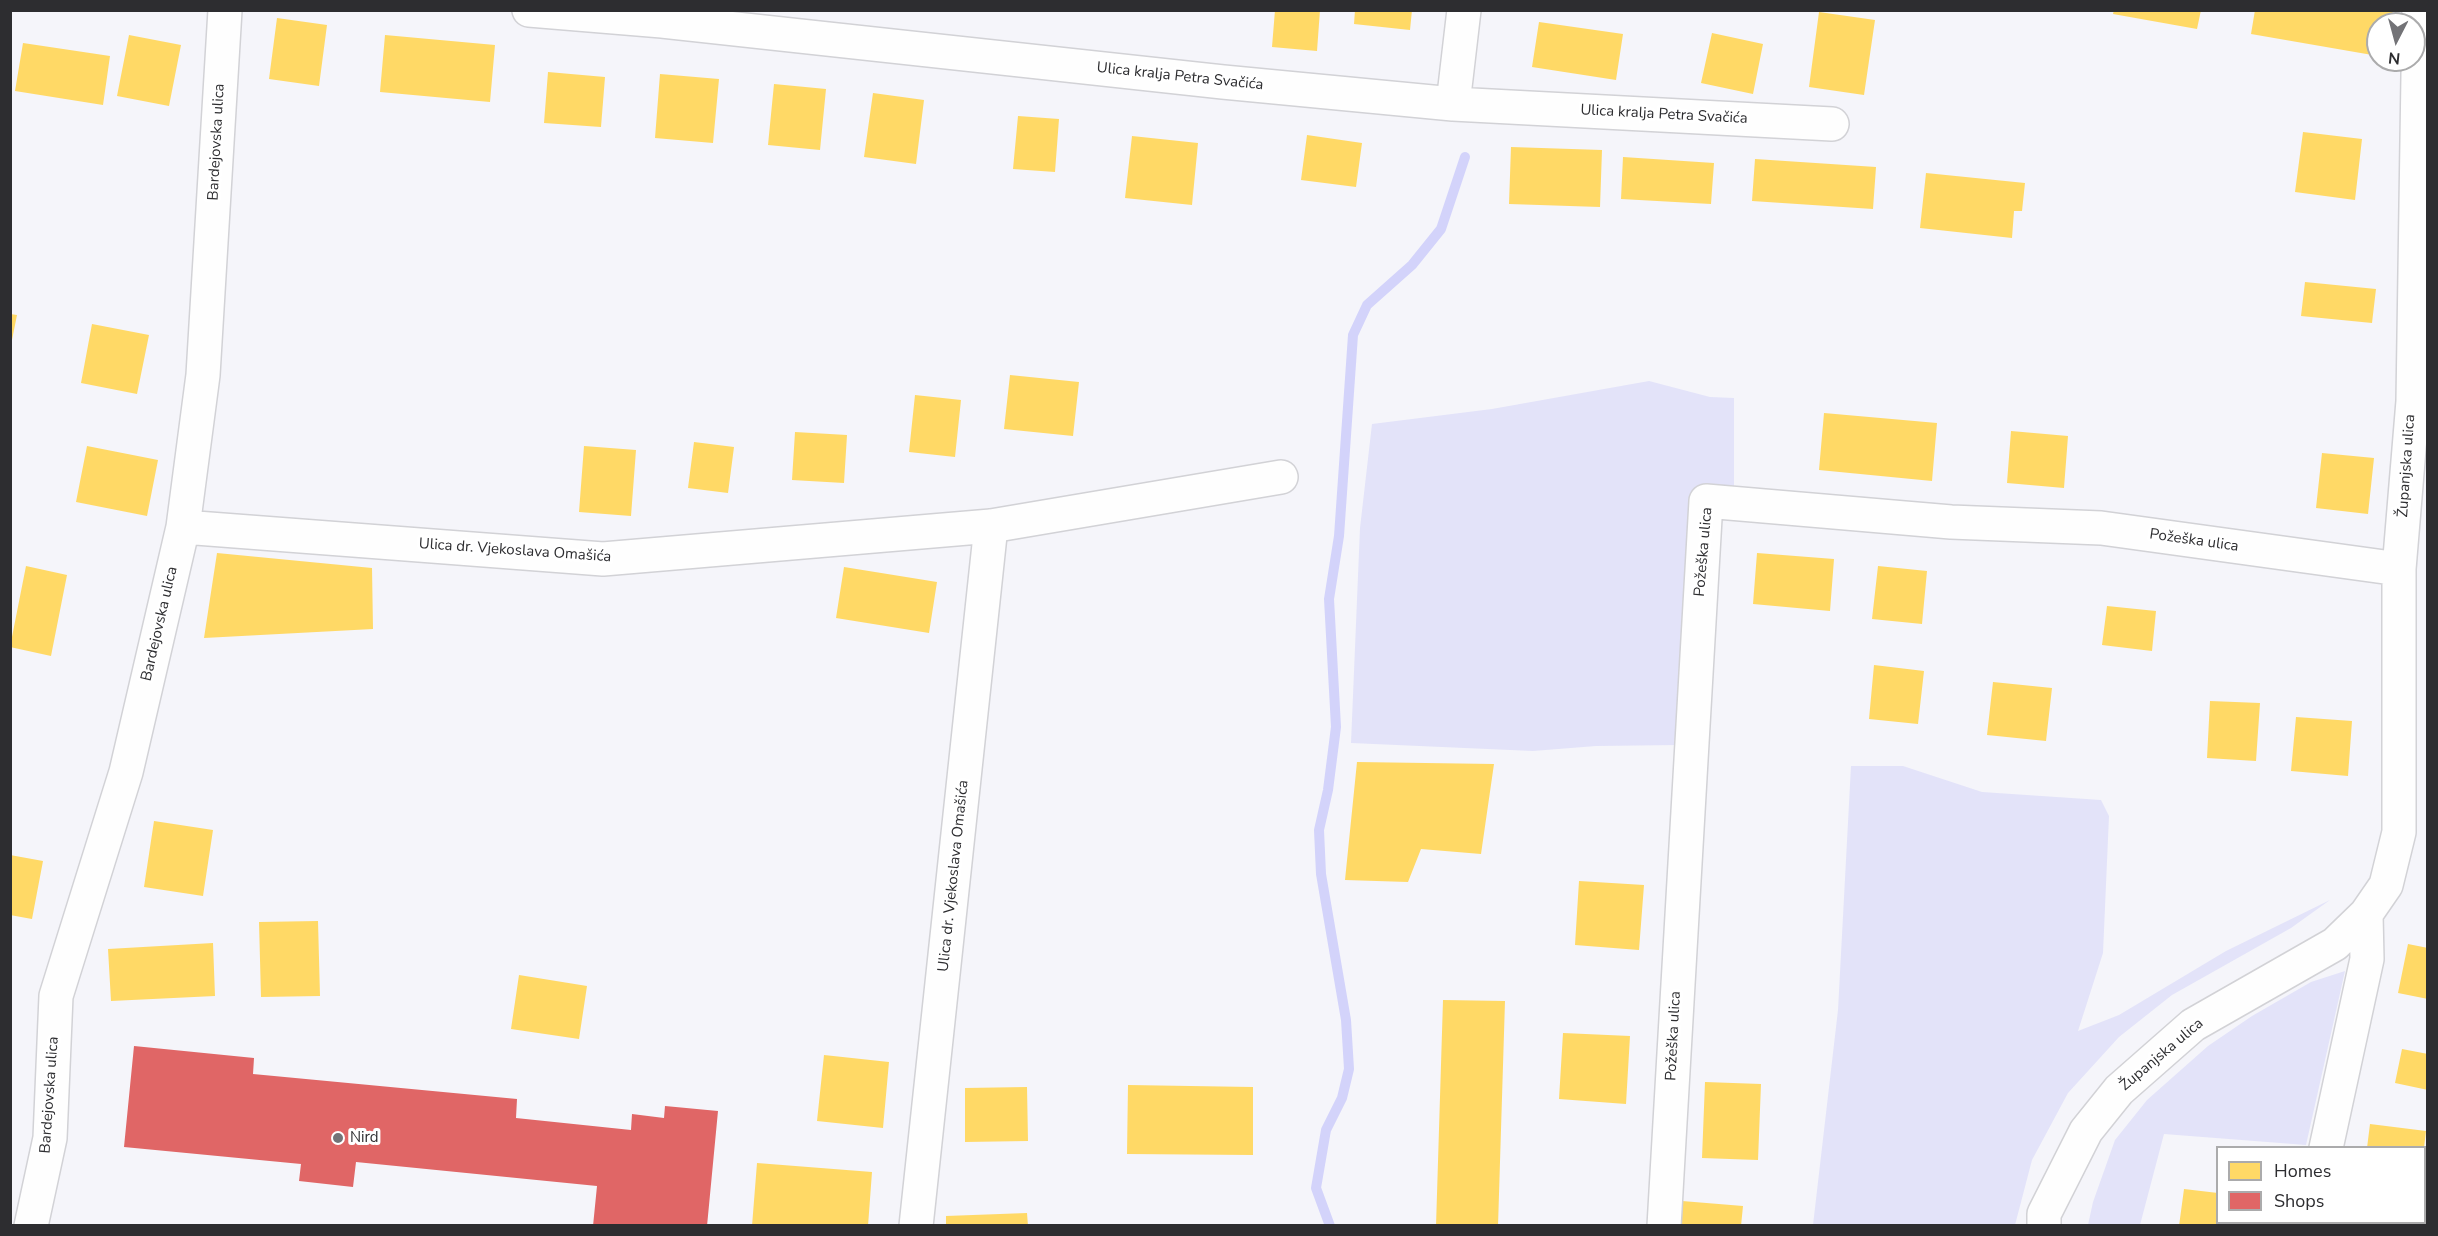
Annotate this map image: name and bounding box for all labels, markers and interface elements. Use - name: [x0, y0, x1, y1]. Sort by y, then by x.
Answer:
- north arrow: [2366, 12, 2426, 72]
- text: N: [2387, 46, 2401, 69]
- street label: Ulica kralja Petra Svačića: [1096, 59, 1264, 95]
- street label: Bardejovska ulica: [205, 83, 229, 201]
- street label: Ulica kralja Petra Svačića: [1580, 102, 1748, 128]
- street label: Županjska ulica: [2394, 414, 2420, 518]
- street label: Požeška ulica: [1691, 506, 1717, 598]
- street label: Požeška ulica: [2148, 526, 2240, 556]
- street label: Ulica dr. Vjekoslava Omašića: [418, 535, 612, 567]
- street label: Bardejovska ulica: [138, 565, 182, 683]
- street label: Ulica dr. Vjekoslava Omašića: [935, 779, 973, 973]
- street label: Požeška ulica: [1663, 991, 1685, 1081]
- street label: Županjska ulica: [2117, 1015, 2207, 1095]
- street label: Bardejovska ulica: [37, 1036, 63, 1154]
- place label: Nird: [350, 1129, 379, 1147]
- marker: Nird: [331, 1131, 345, 1145]
- legend: [2216, 1146, 2426, 1224]
- text: Homes: [2274, 1159, 2331, 1183]
- text: Shops: [2274, 1189, 2324, 1213]

